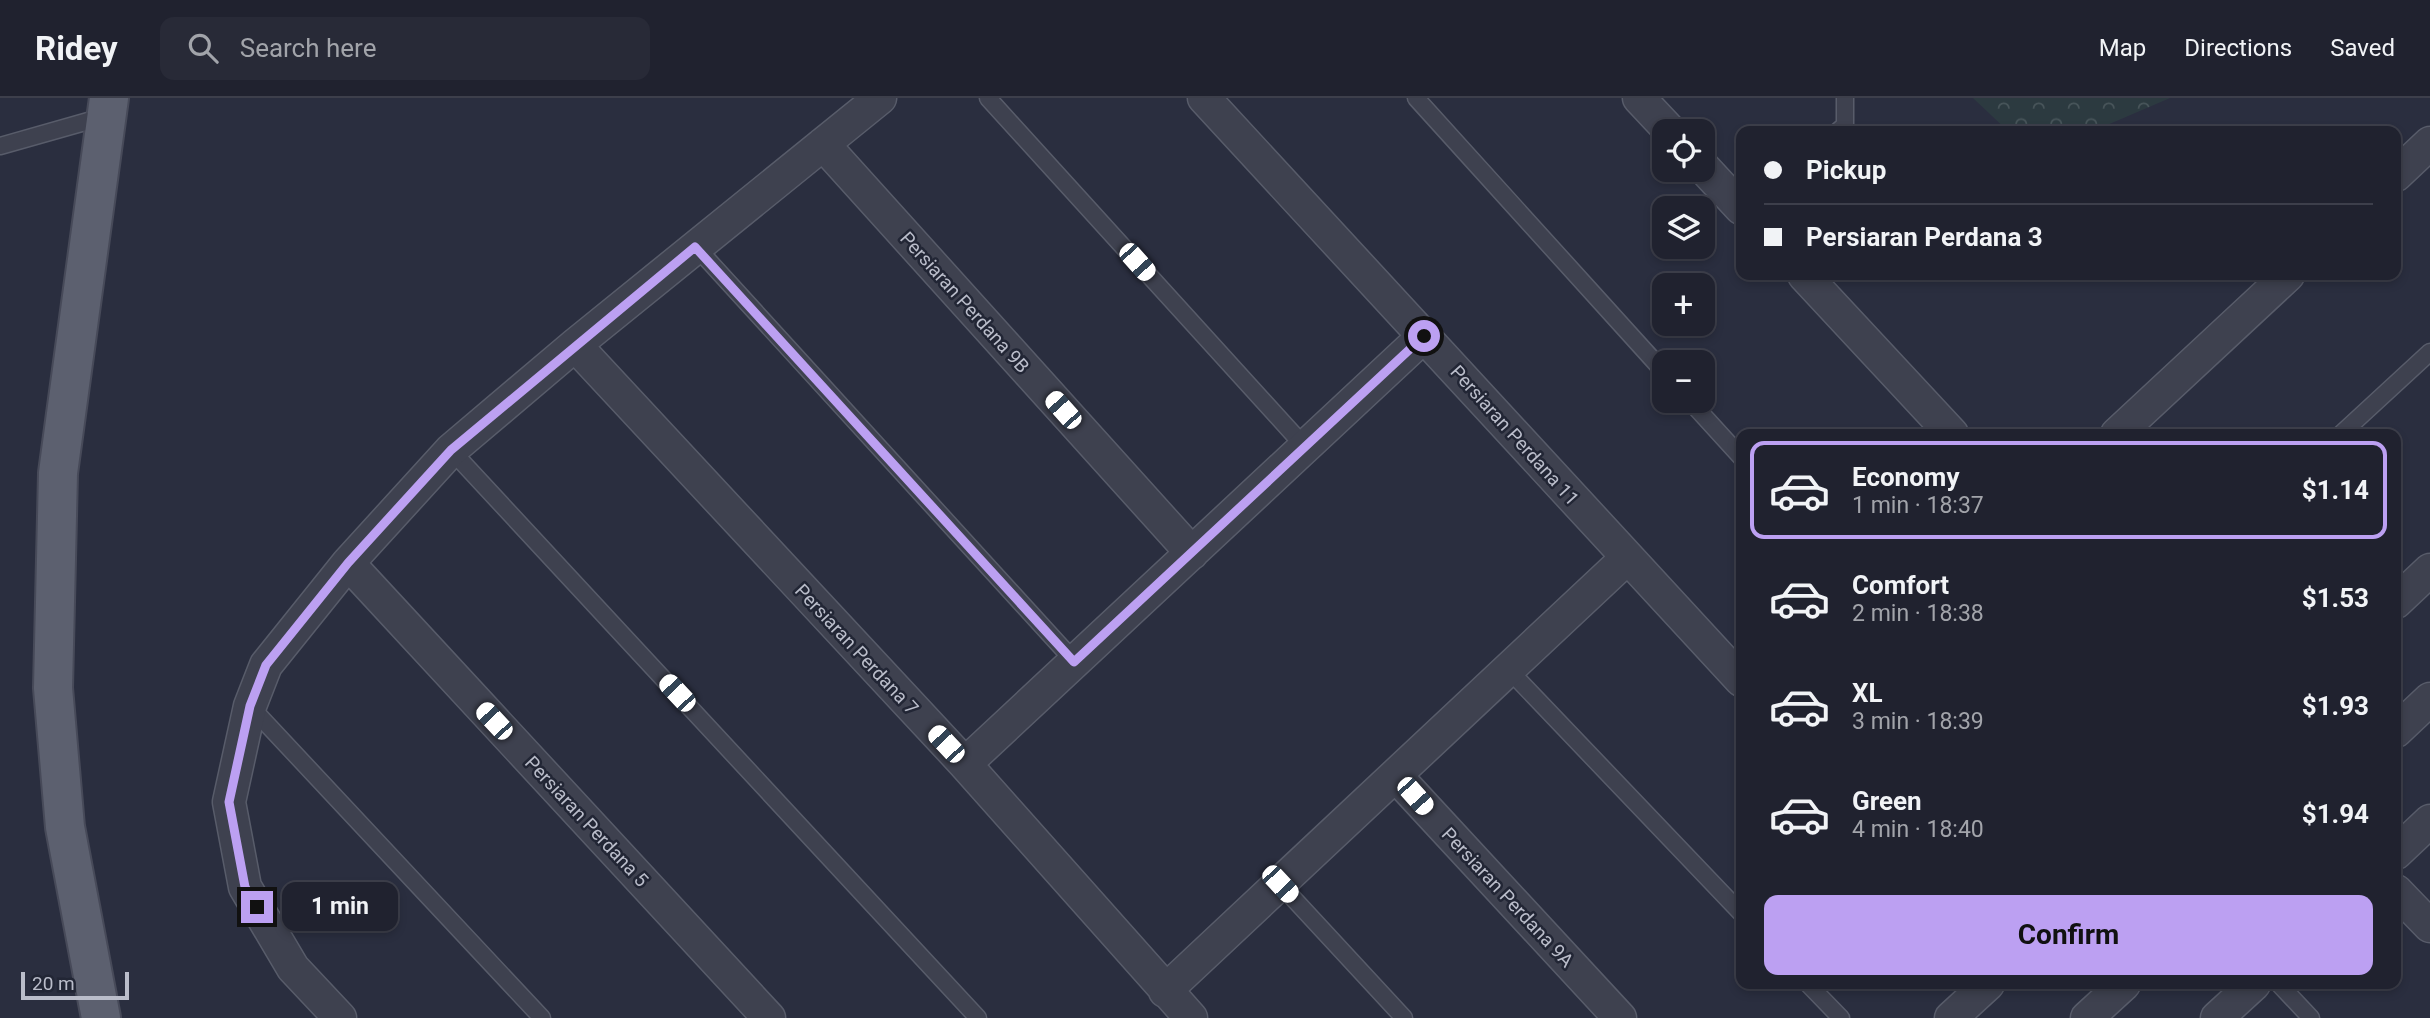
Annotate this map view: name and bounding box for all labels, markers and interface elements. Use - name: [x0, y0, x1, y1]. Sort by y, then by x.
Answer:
- search box: [160, 17, 650, 80]
- text: Ridey: [35, 29, 118, 68]
- icon: search: [184, 29, 222, 67]
- text: Search here: [240, 33, 376, 63]
- text: Map: [2099, 34, 2146, 62]
- text: Directions: [2184, 34, 2292, 62]
- text: Saved: [2330, 34, 2395, 62]
- map controls: [1652, 119, 1715, 413]
- button: locate: [1652, 119, 1715, 182]
- text: Pickup: [1806, 155, 1886, 185]
- button: layers: [1652, 196, 1715, 259]
- text: Persiaran Perdana 3: [1806, 222, 2043, 252]
- street label: Persiaran Perdana 9B: [895, 227, 1034, 378]
- car: [1116, 239, 1159, 285]
- button: +: [1652, 273, 1715, 336]
- route start: [1408, 320, 1440, 352]
- button: −: [1652, 350, 1715, 413]
- street label: Persiaran Perdana 11: [1446, 360, 1584, 510]
- car: [1042, 387, 1085, 433]
- icon: car: [1768, 459, 1831, 522]
- text: Economy: [1852, 462, 1959, 492]
- text: $1.14: [2302, 475, 2369, 505]
- text: 1 min · 18:37: [1852, 492, 1984, 519]
- icon: car: [1768, 567, 1831, 630]
- text: Comfort: [1852, 570, 1949, 600]
- street label: Persiaran Perdana 7: [790, 579, 923, 719]
- text: $1.53: [2302, 583, 2369, 613]
- text: 2 min · 18:38: [1852, 600, 1984, 627]
- car: [655, 670, 700, 716]
- icon: car: [1768, 675, 1831, 738]
- text: XL: [1852, 678, 1883, 708]
- text: $1.93: [2302, 691, 2369, 721]
- car: [472, 698, 517, 744]
- text: 3 min · 18:39: [1852, 708, 1984, 735]
- car: [924, 721, 969, 767]
- street label: Persiaran Perdana 5: [520, 751, 653, 891]
- car: [1394, 773, 1437, 819]
- icon: car: [1768, 783, 1831, 846]
- text: Green: [1852, 786, 1922, 816]
- text: $1.94: [2302, 799, 2369, 829]
- text: 4 min · 18:40: [1852, 816, 1984, 843]
- street label: Persiaran Perdana 9A: [1437, 823, 1579, 972]
- car: [1258, 861, 1303, 907]
- callout: 1 min: [282, 882, 397, 932]
- route end: [241, 891, 273, 923]
- text: 1 min: [311, 893, 369, 920]
- button: Confirm: [1764, 895, 2373, 975]
- scale bar: [21, 969, 130, 1001]
- text: 20 m: [32, 972, 75, 995]

